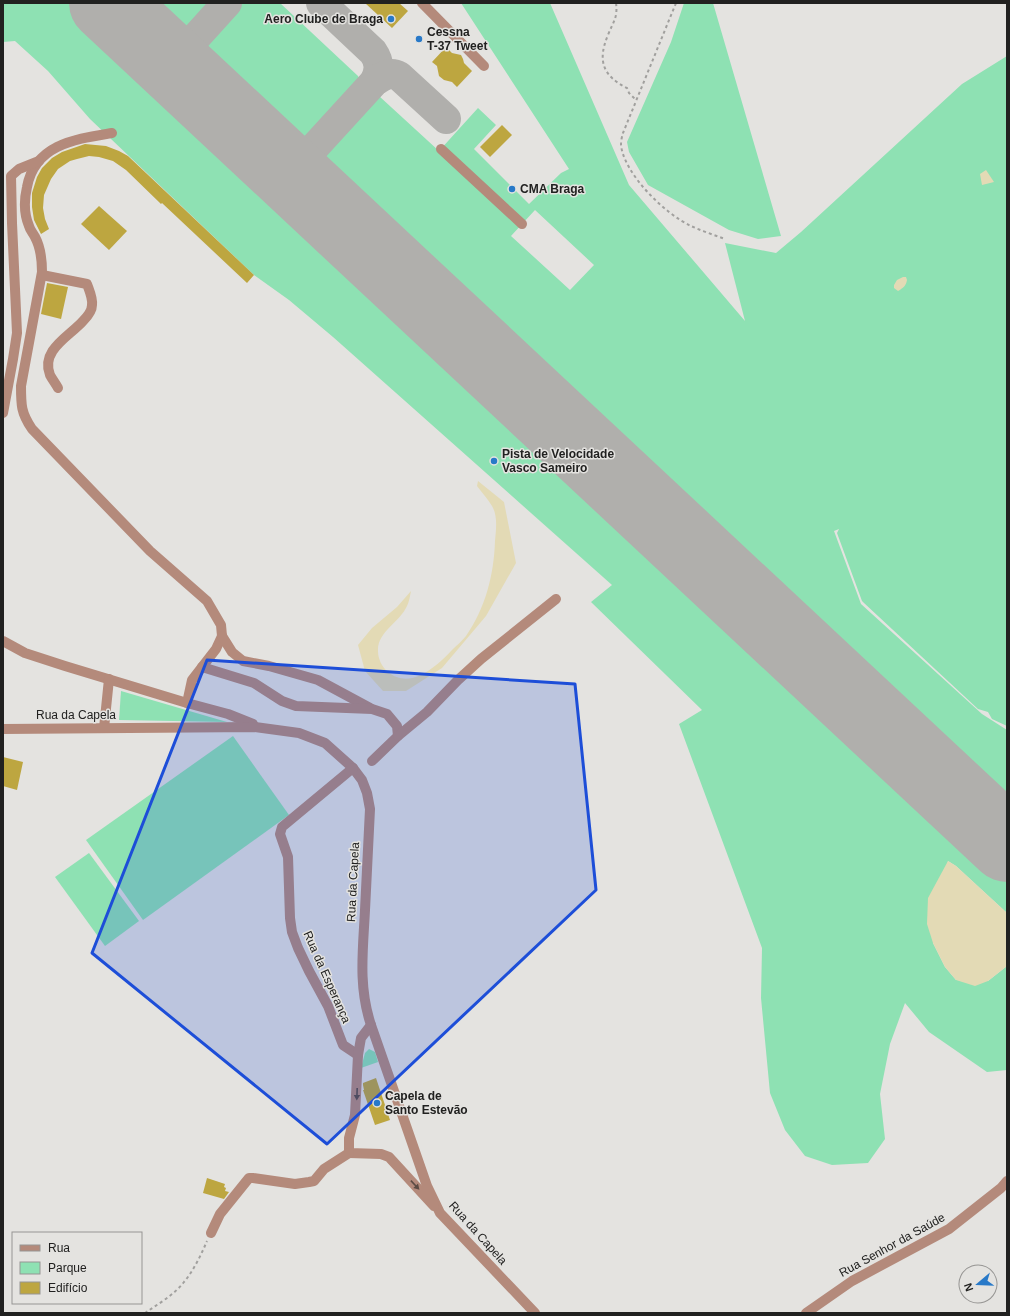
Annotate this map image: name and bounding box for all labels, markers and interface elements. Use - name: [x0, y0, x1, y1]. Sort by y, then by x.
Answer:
- place label: Aero Clube de Braga: [264, 12, 383, 26]
- marker: Aero Clube de Braga: [386, 14, 396, 24]
- place label: Cessna T-37 Tweet: [427, 25, 487, 53]
- marker: Cessna T-37 Tweet: [414, 34, 424, 44]
- place label: CMA Braga: [520, 182, 585, 196]
- marker: CMA Braga: [507, 184, 517, 194]
- place label: Pista de Velocidade Vasco Sameiro: [502, 447, 614, 475]
- marker: Pista de Velocidade Vasco Sameiro: [489, 456, 499, 466]
- street label: Rua da Capela: [36, 708, 116, 722]
- street label: Rua da Capela: [344, 841, 362, 922]
- street label: Rua da Esperança: [300, 929, 354, 1026]
- one-way arrow: [353, 1088, 360, 1100]
- place label: Capela de Santo Estevão: [385, 1089, 468, 1117]
- marker: Capela de Santo Estevão: [372, 1098, 382, 1108]
- one-way arrow: [410, 1180, 419, 1191]
- street label: Rua da Capela: [446, 1199, 510, 1268]
- street label: Rua Senhor da Saúde: [837, 1210, 948, 1280]
- legend: [12, 1232, 142, 1304]
- text: Rua: [48, 1241, 70, 1255]
- text: Parque: [48, 1261, 87, 1275]
- north arrow: [958, 1264, 998, 1304]
- text: Edifício: [48, 1281, 88, 1295]
- text: N: [962, 1281, 976, 1293]

